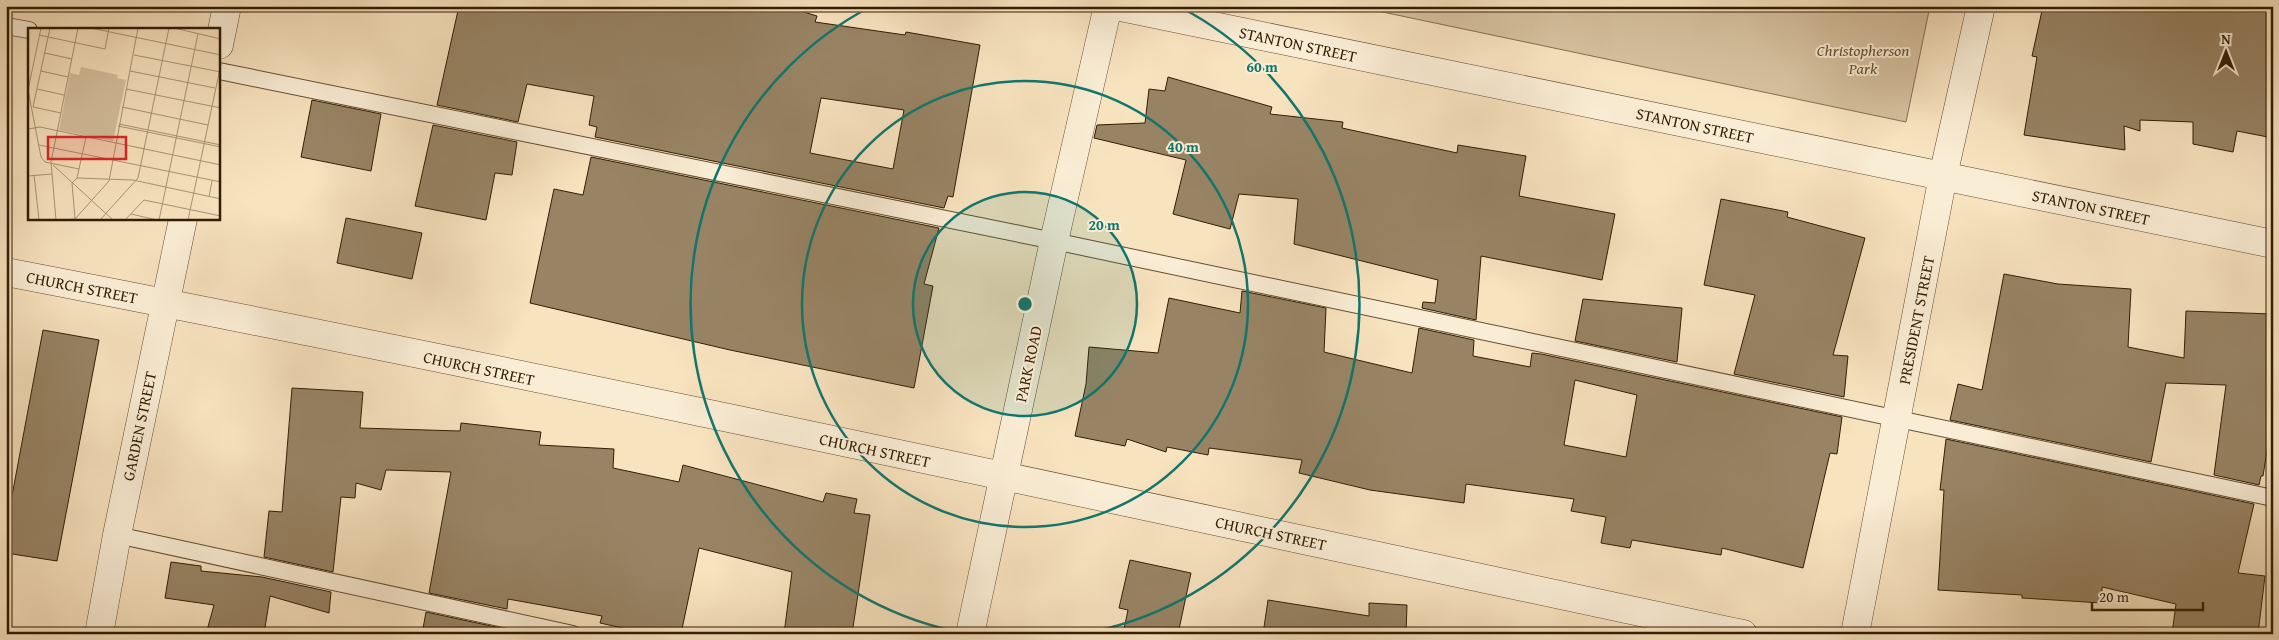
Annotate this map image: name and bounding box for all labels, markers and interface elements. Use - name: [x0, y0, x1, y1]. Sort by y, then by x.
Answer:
- street label: STANTON STREET: [1237, 20, 1359, 68]
- inset map: [28, 28, 220, 220]
- north arrow: [2202, 28, 2252, 78]
- text: N: [2221, 29, 2231, 49]
- park label: Christopherson Park: [1817, 38, 1909, 80]
- text: 60 m: [1246, 56, 1278, 77]
- street label: STANTON STREET: [1634, 101, 1756, 149]
- text: 40 m: [1167, 136, 1199, 157]
- street label: STANTON STREET: [2030, 183, 2152, 231]
- text: 20 m: [1088, 214, 1120, 235]
- street label: PRESIDENT STREET: [1892, 254, 1940, 386]
- street label: CHURCH STREET: [24, 264, 140, 310]
- centre of rings: [1016, 295, 1034, 313]
- street label: PARK ROAD: [1008, 323, 1048, 404]
- street label: CHURCH STREET: [421, 345, 537, 391]
- street label: GARDEN STREET: [116, 369, 162, 483]
- street label: CHURCH STREET: [817, 427, 933, 473]
- street label: CHURCH STREET: [1213, 510, 1329, 556]
- scale bar: [2092, 580, 2203, 612]
- text: 20 m: [2099, 586, 2130, 607]

